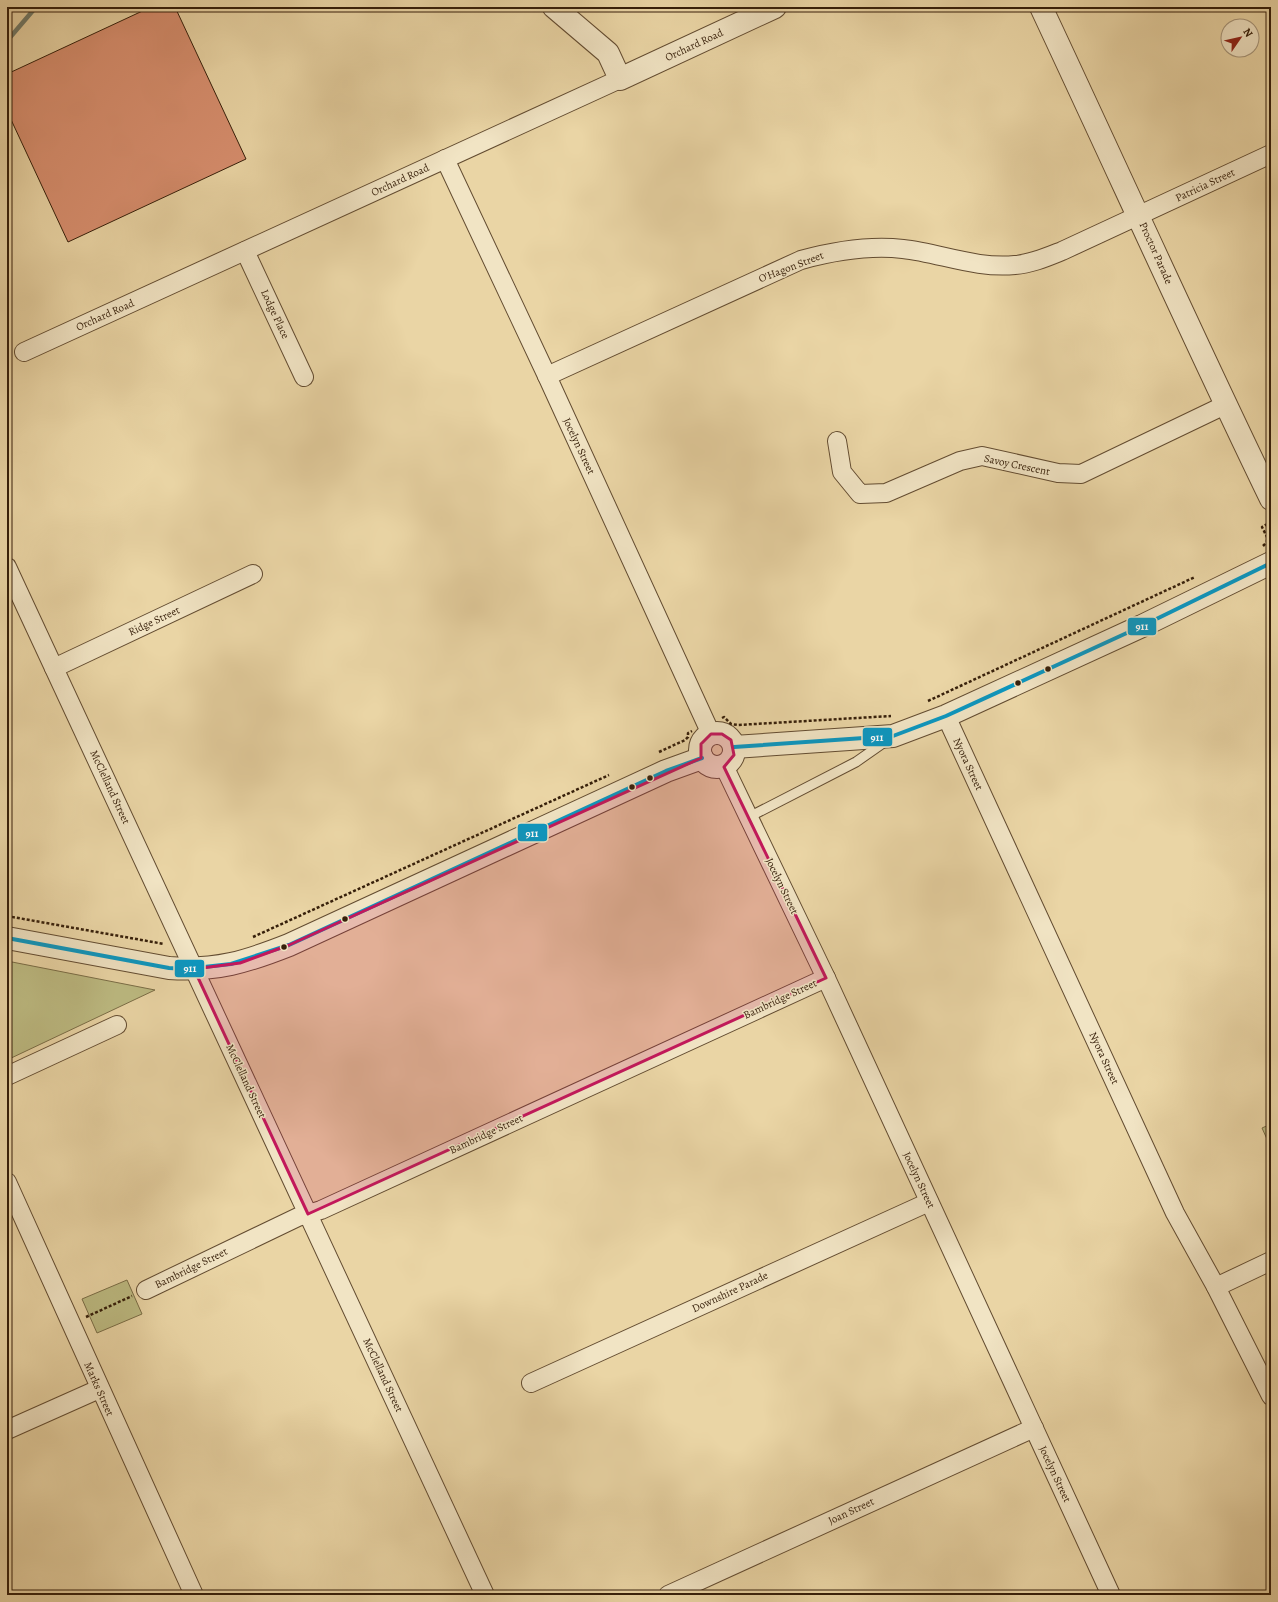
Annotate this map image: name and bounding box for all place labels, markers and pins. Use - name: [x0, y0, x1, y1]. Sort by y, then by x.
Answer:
- unlabelled marker: [1043, 664, 1053, 674]
- unlabelled marker: [1013, 678, 1023, 688]
- unlabelled marker: [645, 773, 655, 783]
- unlabelled marker: [627, 782, 637, 792]
- unlabelled marker: [340, 914, 350, 924]
- unlabelled marker: [279, 942, 289, 952]

